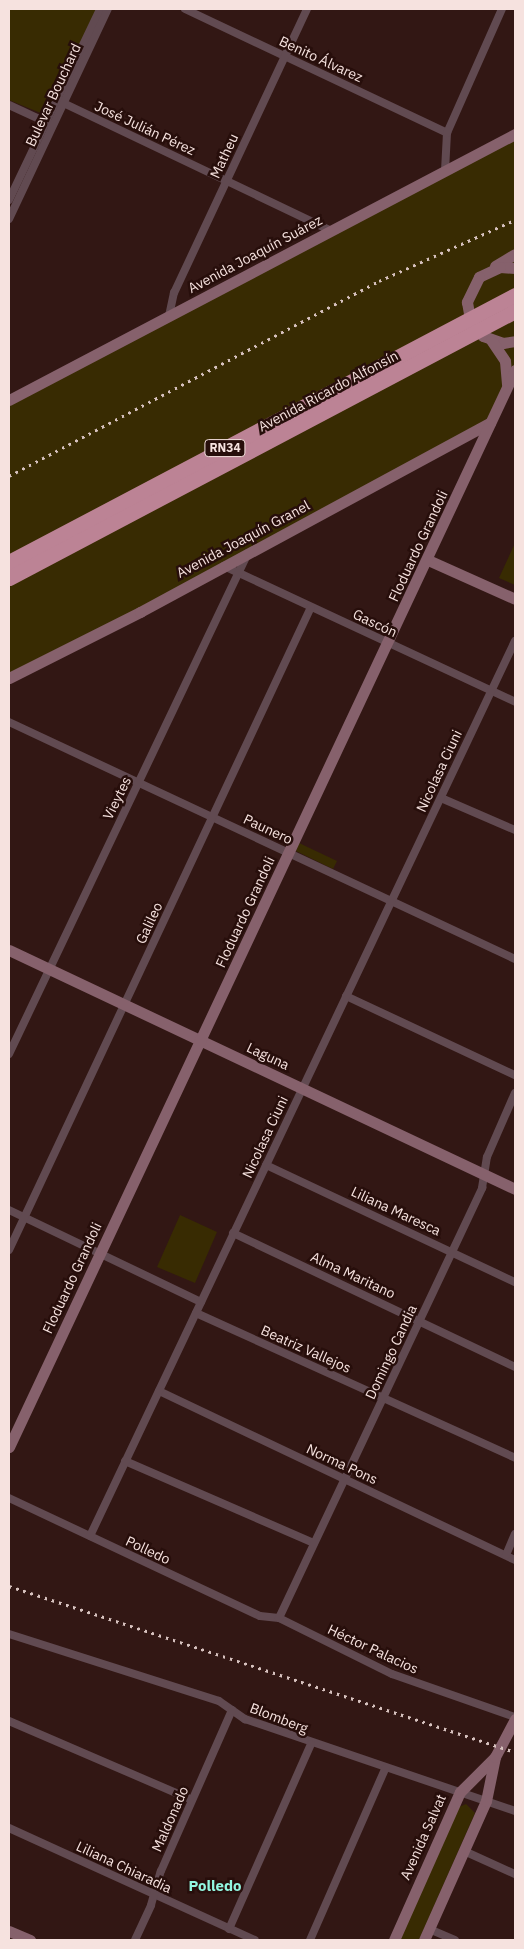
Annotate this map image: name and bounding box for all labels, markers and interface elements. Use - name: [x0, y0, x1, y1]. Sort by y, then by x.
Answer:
- street label: Benito Álvarez: [277, 32, 365, 86]
- street label: Bulevar Bouchard: [22, 41, 84, 149]
- street label: José Julián Pérez: [92, 97, 198, 159]
- street label: Matheu: [206, 131, 242, 181]
- street label: Avenida Joaquín Suárez: [185, 211, 325, 297]
- street label: Avenida Ricardo Alfonsín: [255, 347, 401, 435]
- road number: RN34: [204, 438, 246, 458]
- street label: Floduardo Grandoli: [385, 488, 451, 604]
- street label: Avenida Joaquín Granel: [173, 497, 313, 581]
- street label: Gascón: [350, 606, 400, 640]
- street label: Nicolasa Ciuni: [413, 727, 465, 815]
- street label: Vieytes: [99, 774, 135, 822]
- street label: Paunero: [241, 810, 295, 848]
- street label: Floduardo Grandoli: [212, 854, 278, 970]
- street label: Galileo: [132, 900, 166, 946]
- street label: Laguna: [244, 1039, 292, 1073]
- street label: Nicolasa Ciuni: [239, 1093, 291, 1181]
- street label: Liliana Maresca: [349, 1183, 443, 1239]
- street label: Floduardo Grandoli: [39, 1220, 105, 1336]
- street label: Alma Maritano: [308, 1248, 398, 1302]
- street label: Domingo Candia: [362, 1302, 420, 1402]
- street label: Beatriz Vallejos: [258, 1322, 354, 1376]
- street label: Norma Pons: [304, 1440, 380, 1488]
- street label: Polledo: [123, 1532, 173, 1568]
- street label: Héctor Palacios: [325, 1621, 421, 1677]
- street label: Blomberg: [248, 1699, 310, 1737]
- street label: Maldonado: [148, 1784, 192, 1854]
- street label: Avenida Salvat: [397, 1792, 449, 1882]
- street label: Liliana Chiaradia: [74, 1838, 174, 1896]
- district label: Polledo: [189, 1877, 241, 1895]

